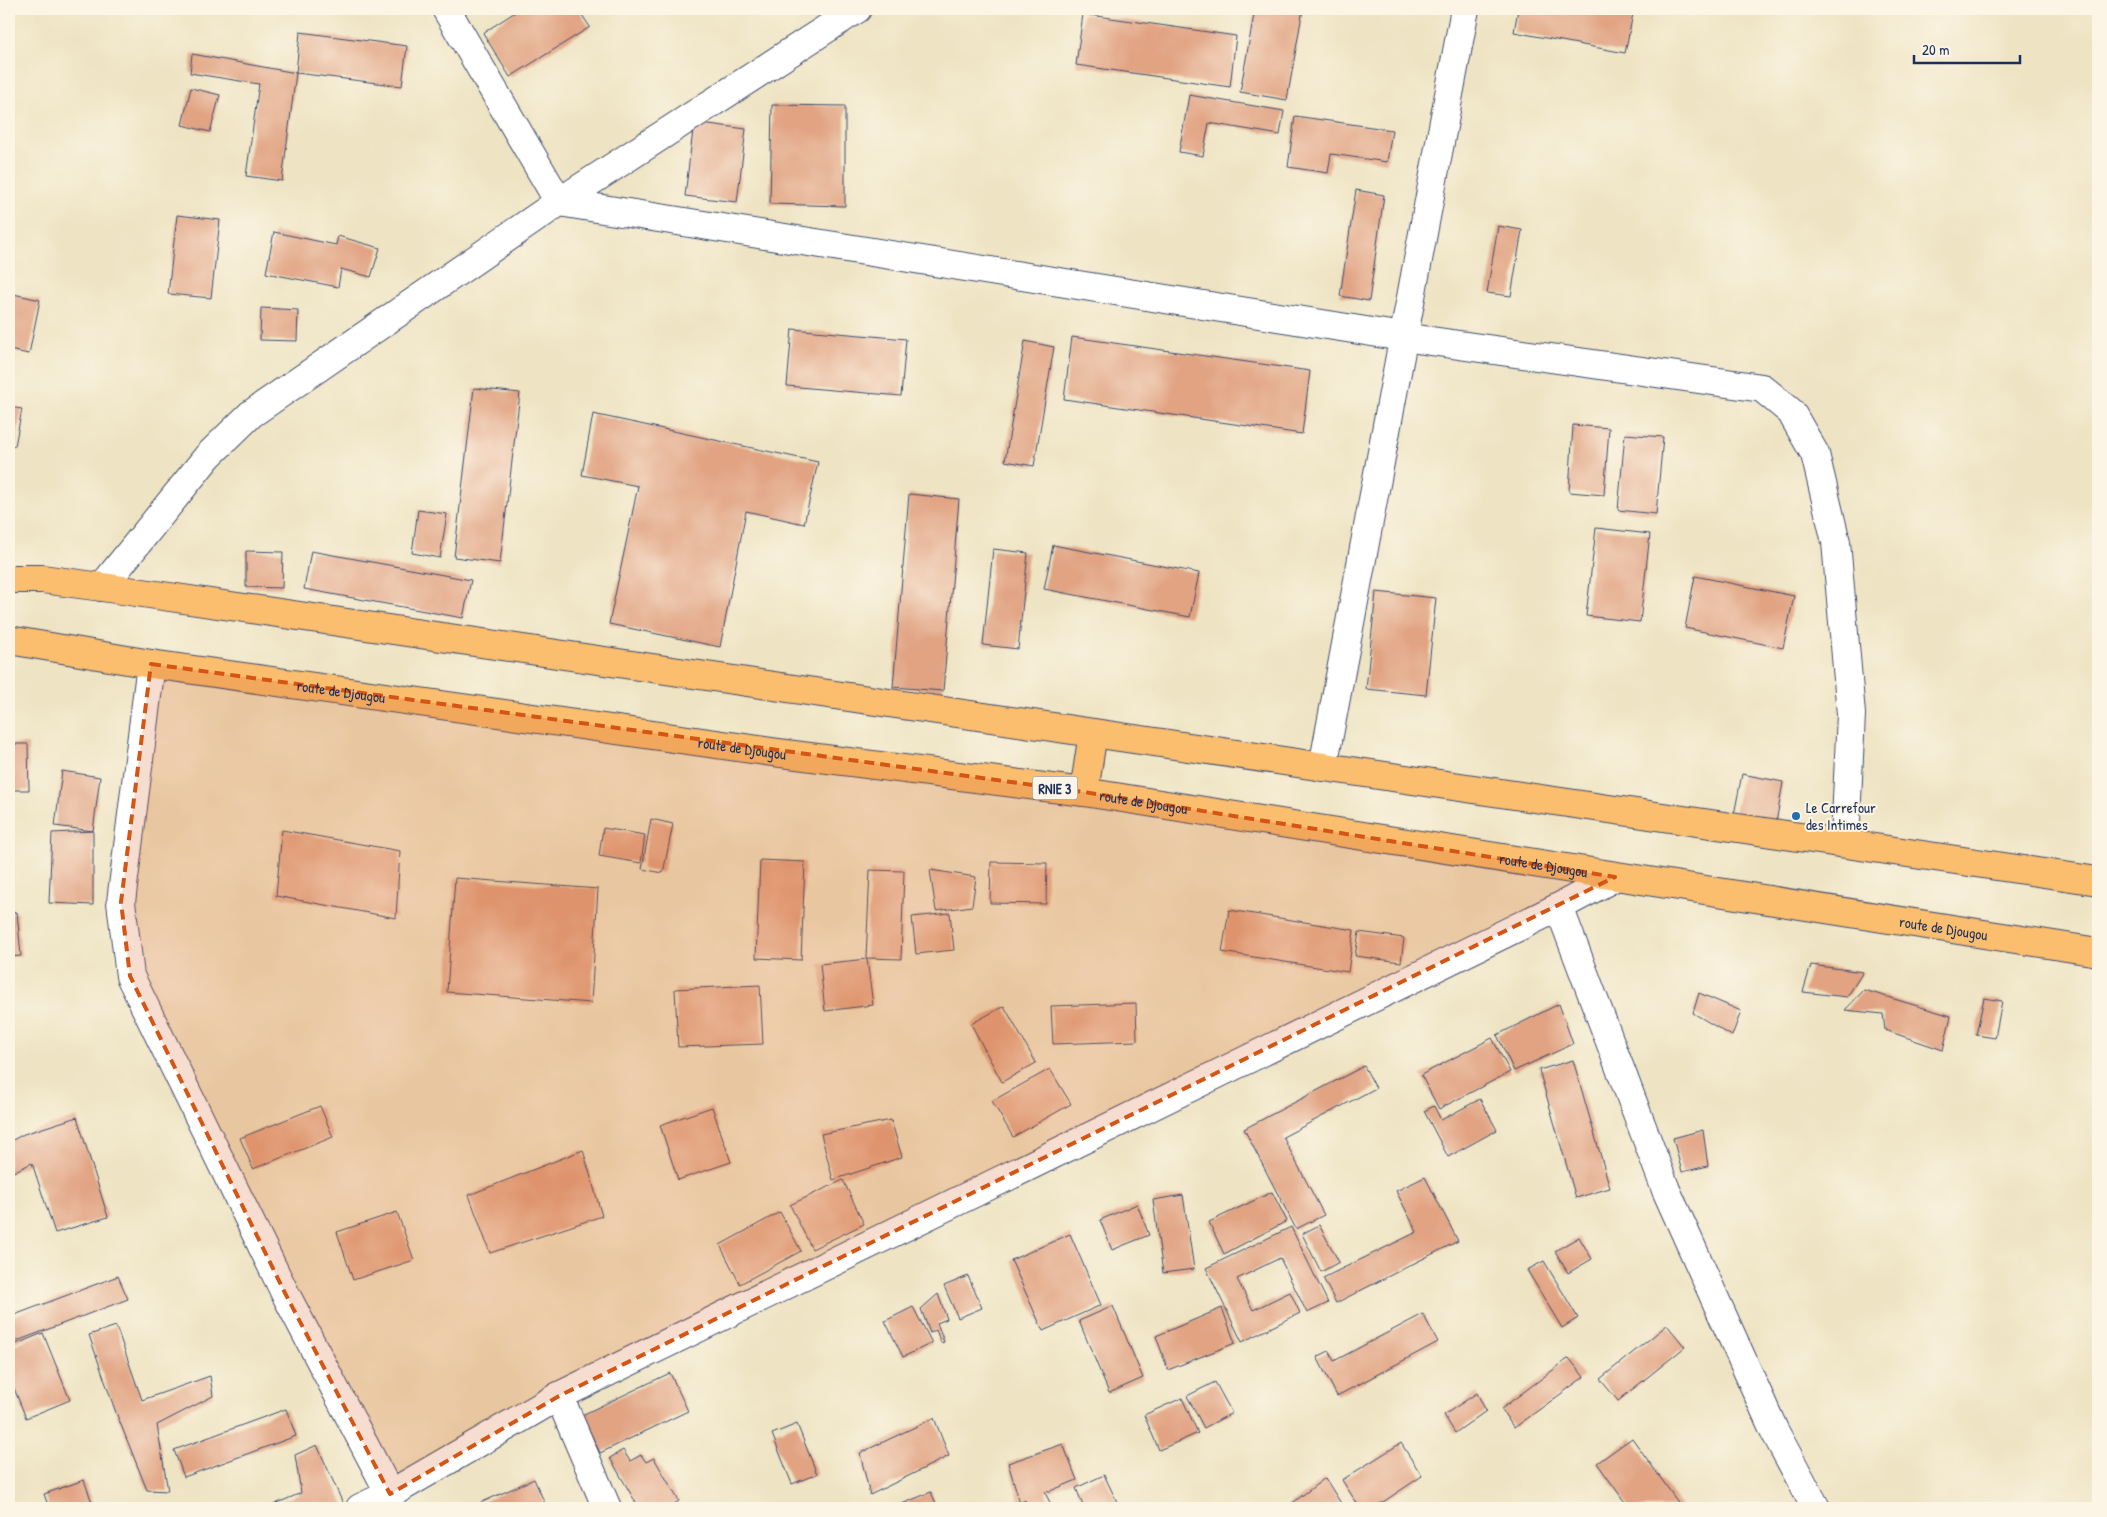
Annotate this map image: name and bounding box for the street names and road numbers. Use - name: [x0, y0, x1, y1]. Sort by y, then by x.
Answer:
- street label: route de Djougou: [295, 674, 387, 708]
- street label: route de Djougou: [696, 731, 788, 764]
- road number: RNIE 3: [1032, 776, 1078, 800]
- street label: route de Djougou: [1098, 784, 1189, 819]
- street label: route de Djougou: [1498, 847, 1589, 882]
- street label: route de Djougou: [1898, 910, 1989, 945]

